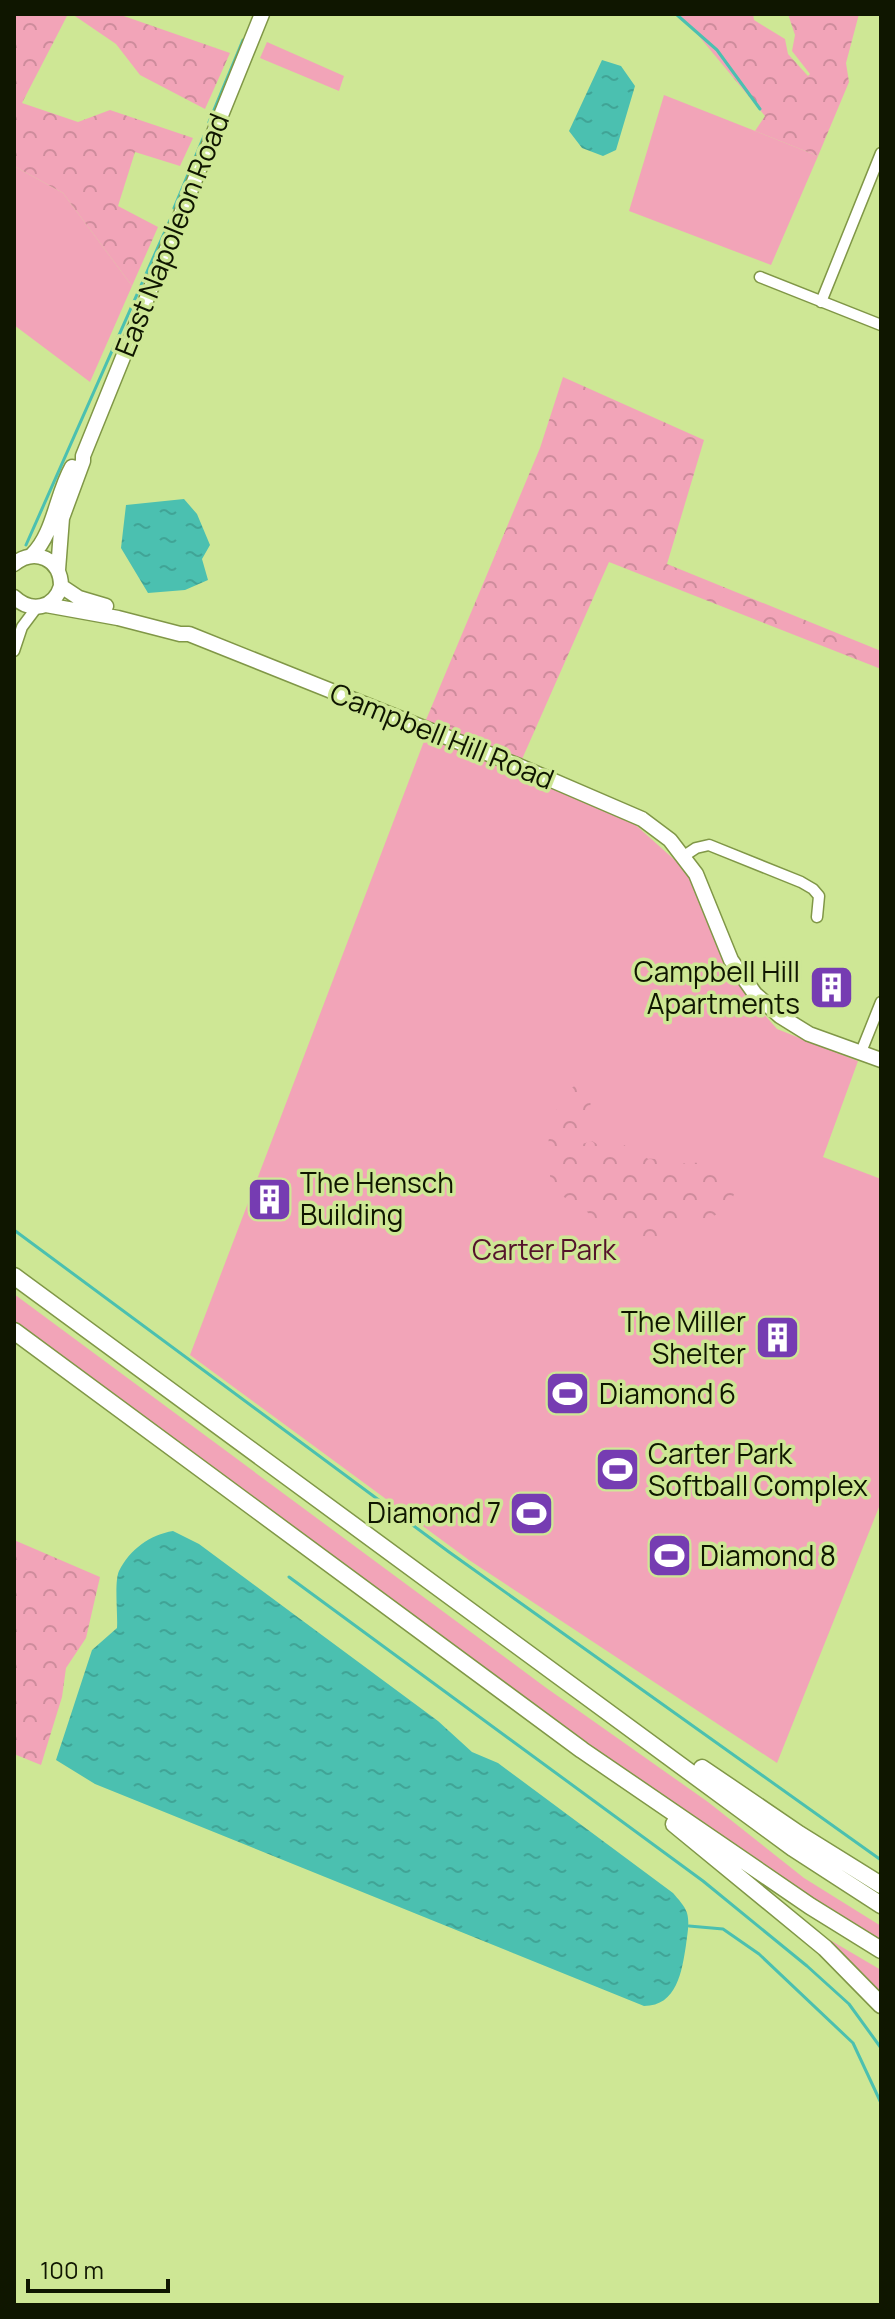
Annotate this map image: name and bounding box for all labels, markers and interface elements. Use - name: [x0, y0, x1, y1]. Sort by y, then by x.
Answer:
- street label: East Napoleon Road: [105, 107, 237, 362]
- street label: Campbell Hill Road: [325, 673, 560, 797]
- place label: Campbell Hill Apartments: [634, 952, 800, 1022]
- building icon: Campbell Hill Apartments: [807, 964, 855, 1012]
- place label: The Hensch Building: [300, 1163, 454, 1233]
- building icon: The Hensch Building: [245, 1175, 293, 1223]
- park label: Carter Park: [472, 1230, 617, 1268]
- place label: The Miller Shelter: [621, 1302, 746, 1372]
- building icon: The Miller Shelter: [753, 1314, 801, 1362]
- sports icon: Diamond 6: [544, 1370, 592, 1418]
- place label: Diamond 6: [599, 1374, 736, 1412]
- place label: Carter Park Softball Complex: [648, 1434, 868, 1504]
- sports icon: Carter Park Softball Complex: [593, 1446, 641, 1494]
- sports icon: Diamond 7: [508, 1489, 556, 1537]
- place label: Diamond 7: [367, 1493, 501, 1531]
- sports icon: Diamond 8: [645, 1532, 693, 1580]
- place label: Diamond 8: [700, 1536, 836, 1574]
- scale bar: [28, 2243, 168, 2293]
- text: 100 m: [40, 2253, 104, 2286]

